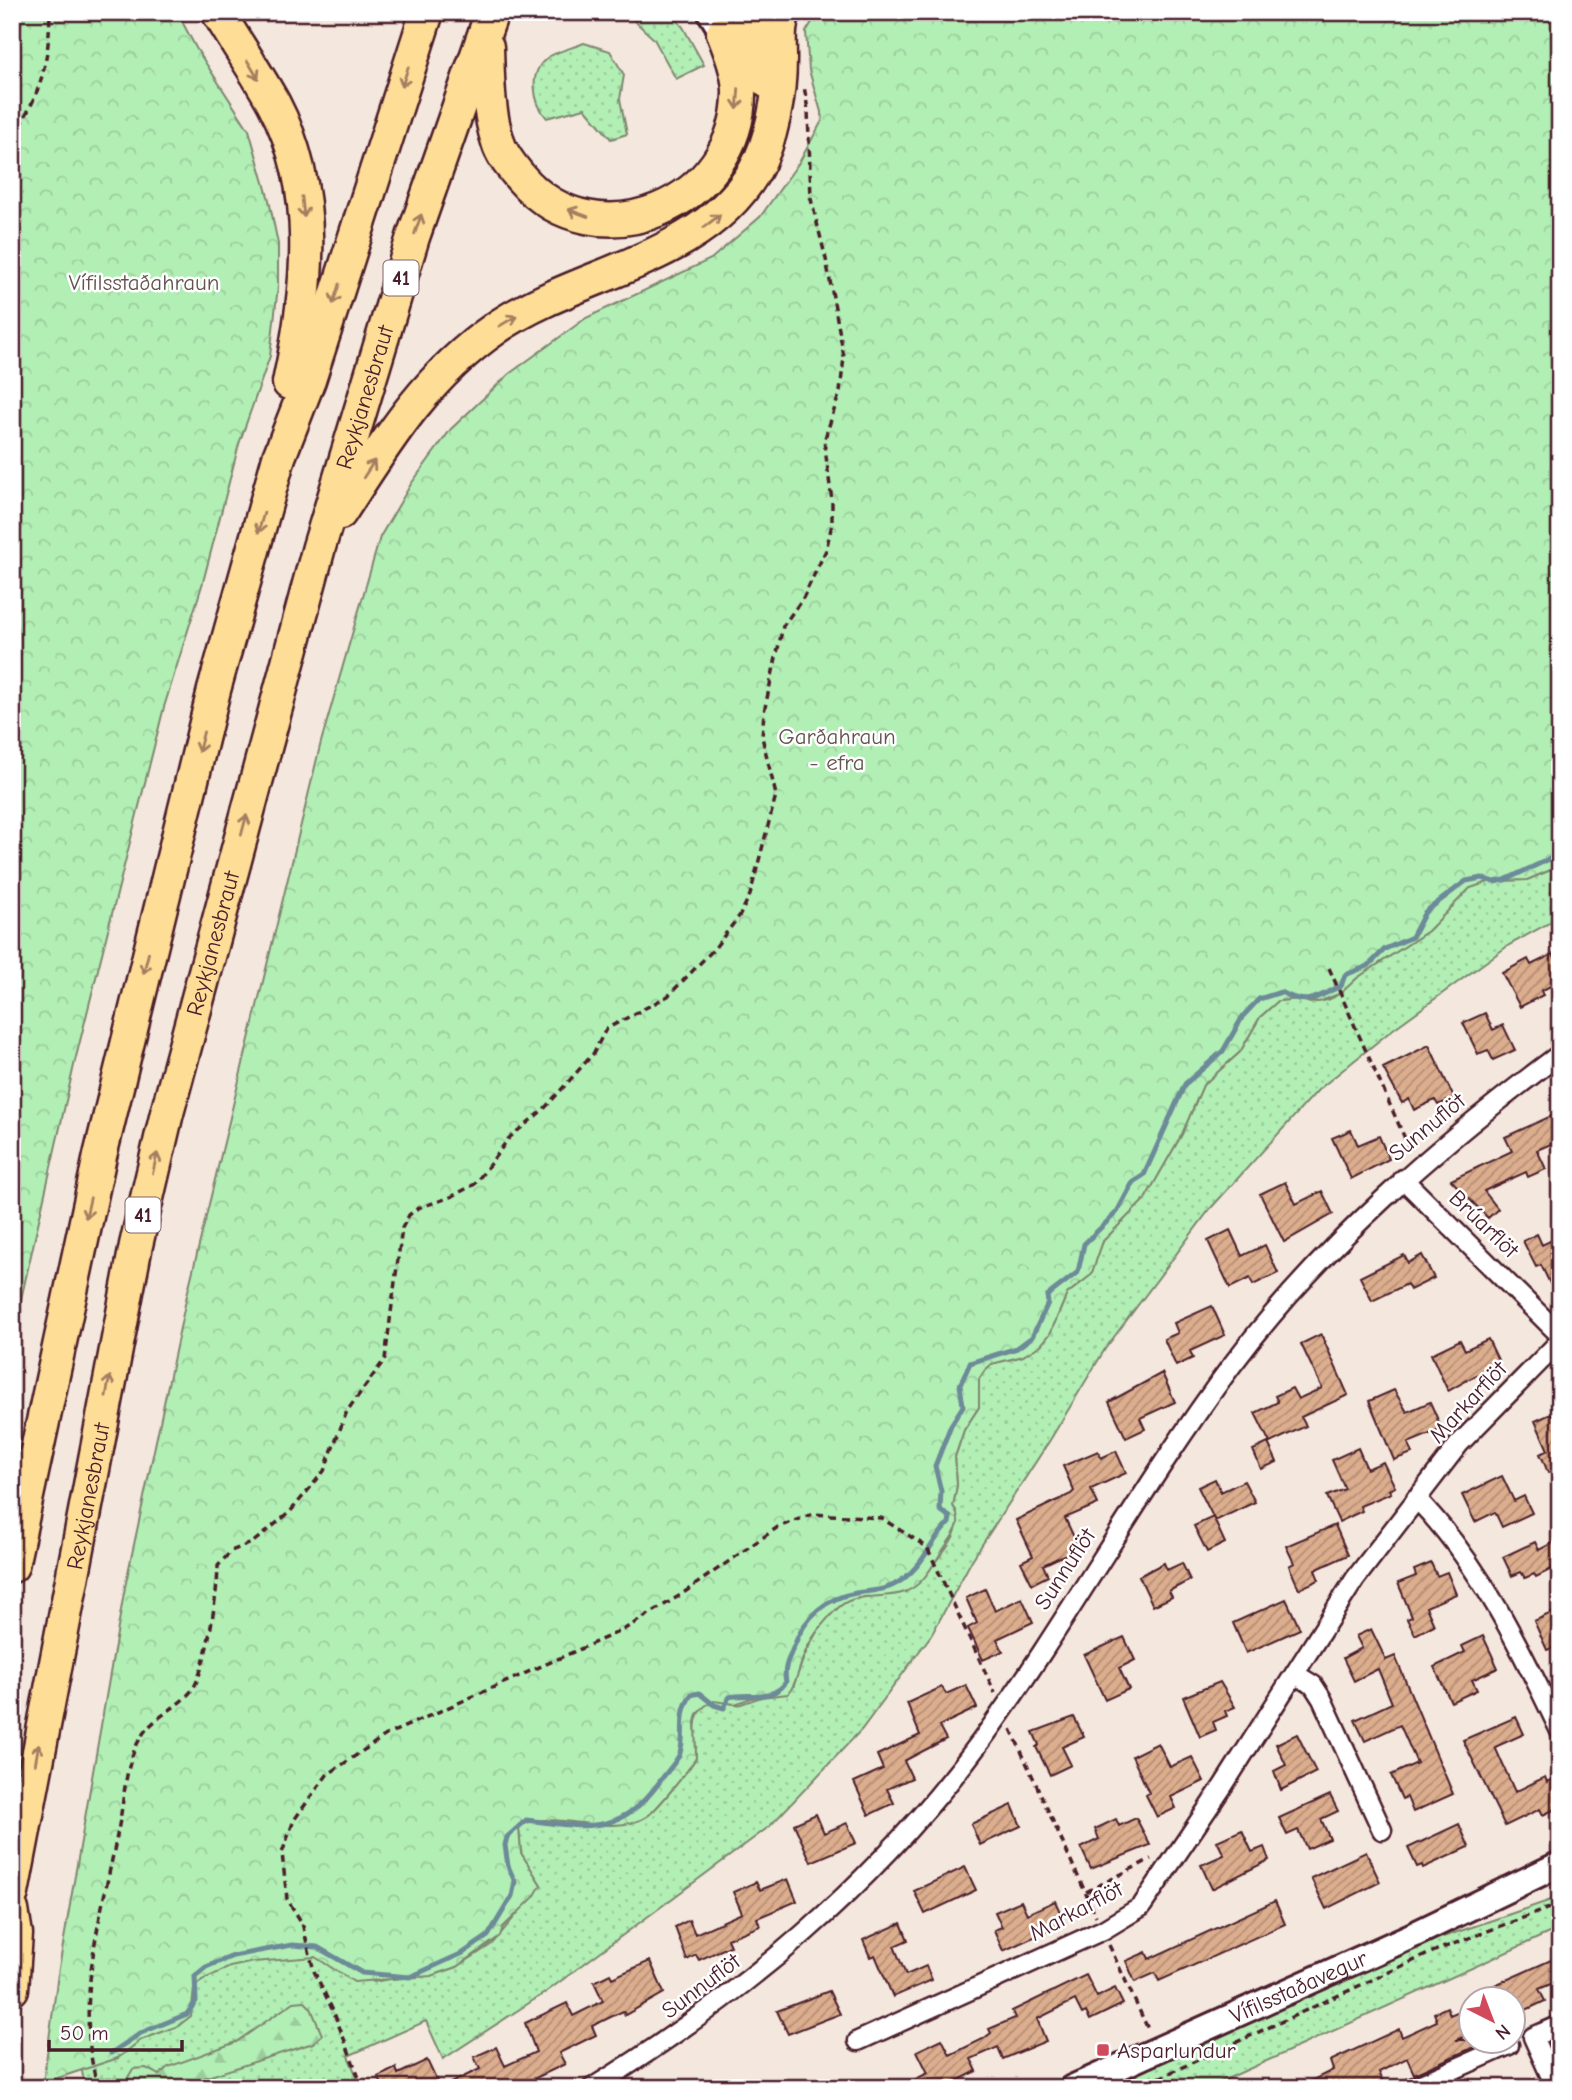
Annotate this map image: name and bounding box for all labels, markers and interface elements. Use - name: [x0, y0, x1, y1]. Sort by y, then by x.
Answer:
- one-way arrow: [247, 60, 261, 80]
- one-way arrow: [398, 66, 411, 88]
- one-way arrow: [731, 87, 744, 110]
- one-way arrow: [297, 195, 310, 218]
- one-way arrow: [567, 206, 589, 218]
- one-way arrow: [413, 213, 425, 235]
- one-way arrow: [702, 213, 721, 228]
- road number: 41: [384, 260, 418, 296]
- park label: Vífilsstaðahraun: [68, 269, 220, 296]
- one-way arrow: [329, 283, 342, 305]
- one-way arrow: [498, 313, 518, 327]
- street label: Reykjanesbraut: [330, 321, 399, 472]
- one-way arrow: [362, 459, 376, 479]
- one-way arrow: [254, 511, 267, 534]
- park label: Garðahraun - efra: [778, 723, 896, 776]
- one-way arrow: [194, 730, 207, 753]
- one-way arrow: [238, 814, 251, 837]
- street label: Reykjanesbraut: [180, 867, 245, 1019]
- one-way arrow: [139, 951, 152, 974]
- street label: Sunnuflöt: [1383, 1086, 1472, 1167]
- one-way arrow: [149, 1153, 162, 1175]
- street label: Brúarflöt: [1444, 1184, 1525, 1265]
- one-way arrow: [80, 1196, 94, 1219]
- road number: 41: [125, 1198, 160, 1232]
- street label: Markarflöt: [1423, 1354, 1514, 1448]
- one-way arrow: [102, 1375, 115, 1398]
- street label: Reykjanesbraut: [61, 1419, 115, 1572]
- street label: Sunnuflöt: [1029, 1522, 1102, 1615]
- one-way arrow: [31, 1743, 44, 1766]
- street label: Markarflöt: [1025, 1874, 1129, 1947]
- street label: Vífilsstaðavegur: [1225, 1944, 1372, 2029]
- street label: Sunnuflöt: [656, 1947, 747, 2024]
- north arrow: [1456, 1984, 1526, 2054]
- scale bar: [49, 2009, 182, 2053]
- text: N: [1491, 2020, 1515, 2044]
- text: 50 m: [60, 2021, 109, 2045]
- place label: Asparlundur: [1117, 2037, 1237, 2064]
- marker: Asparlundur: [1095, 2042, 1111, 2058]

